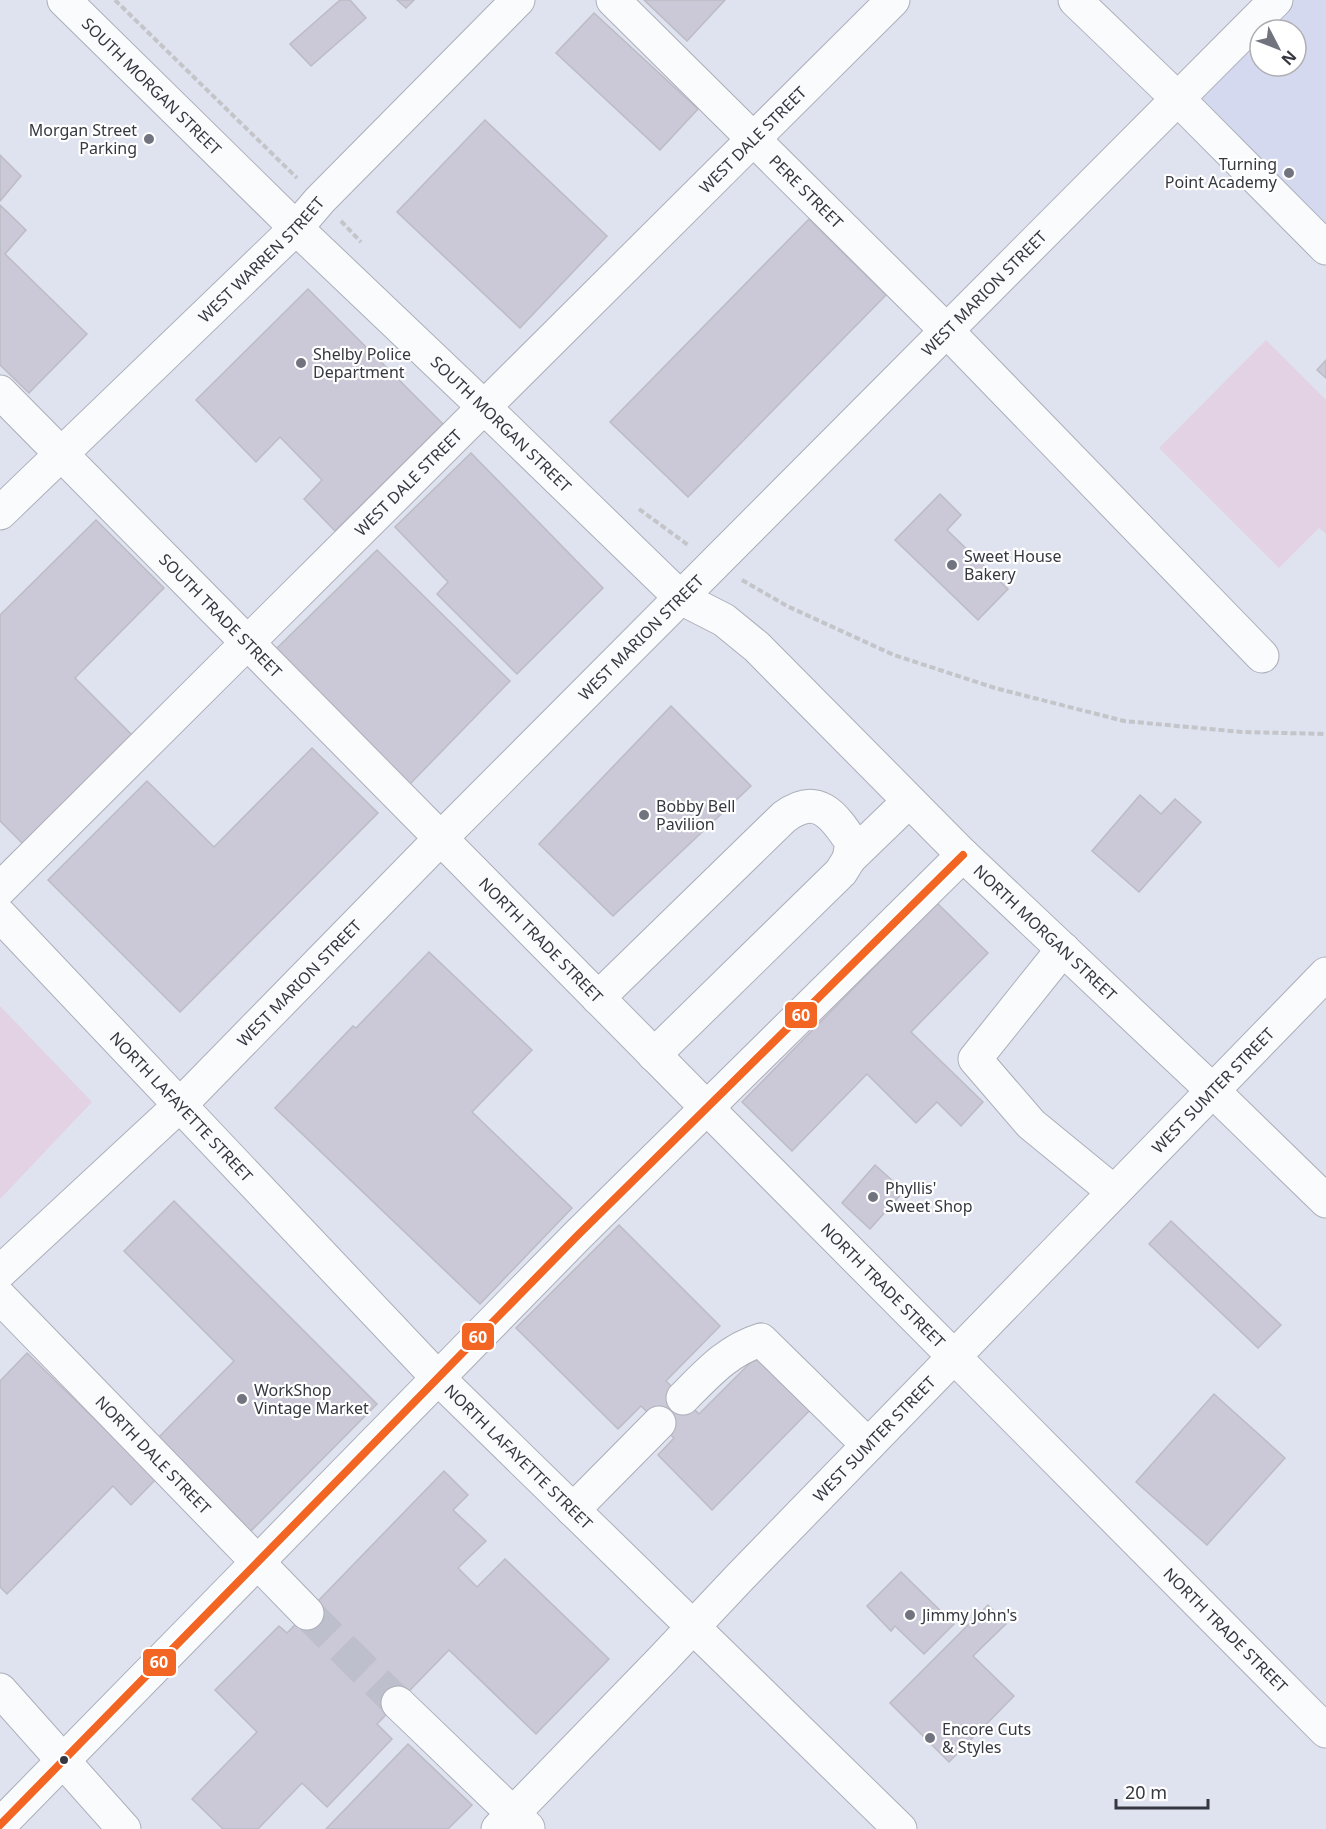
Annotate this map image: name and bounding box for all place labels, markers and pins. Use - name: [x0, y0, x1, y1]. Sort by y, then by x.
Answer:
- place label: Morgan Street Parking: [29, 119, 137, 159]
- marker: Morgan Street Parking: [142, 132, 156, 146]
- place label: Turning Point Academy: [1165, 153, 1278, 193]
- marker: Turning Point Academy: [1282, 166, 1296, 180]
- place label: Shelby Police Department: [313, 343, 411, 383]
- marker: Shelby Police Department: [294, 356, 308, 370]
- place label: Sweet House Bakery: [964, 545, 1061, 585]
- marker: Sweet House Bakery: [945, 558, 959, 572]
- place label: Bobby Bell Pavilion: [656, 795, 735, 835]
- marker: Bobby Bell Pavilion: [637, 808, 651, 822]
- place label: Phyllis' Sweet Shop: [885, 1177, 973, 1217]
- marker: Phyllis' Sweet Shop: [866, 1190, 880, 1204]
- place label: WorkShop Vintage Market: [254, 1379, 369, 1419]
- marker: WorkShop Vintage Market: [235, 1392, 249, 1406]
- place label: Jimmy John's: [920, 1604, 1017, 1626]
- marker: Jimmy John's: [903, 1608, 917, 1622]
- place label: Encore Cuts & Styles: [942, 1718, 1031, 1758]
- marker: Encore Cuts & Styles: [923, 1731, 937, 1745]
- unlabelled marker: [58, 1754, 70, 1766]

